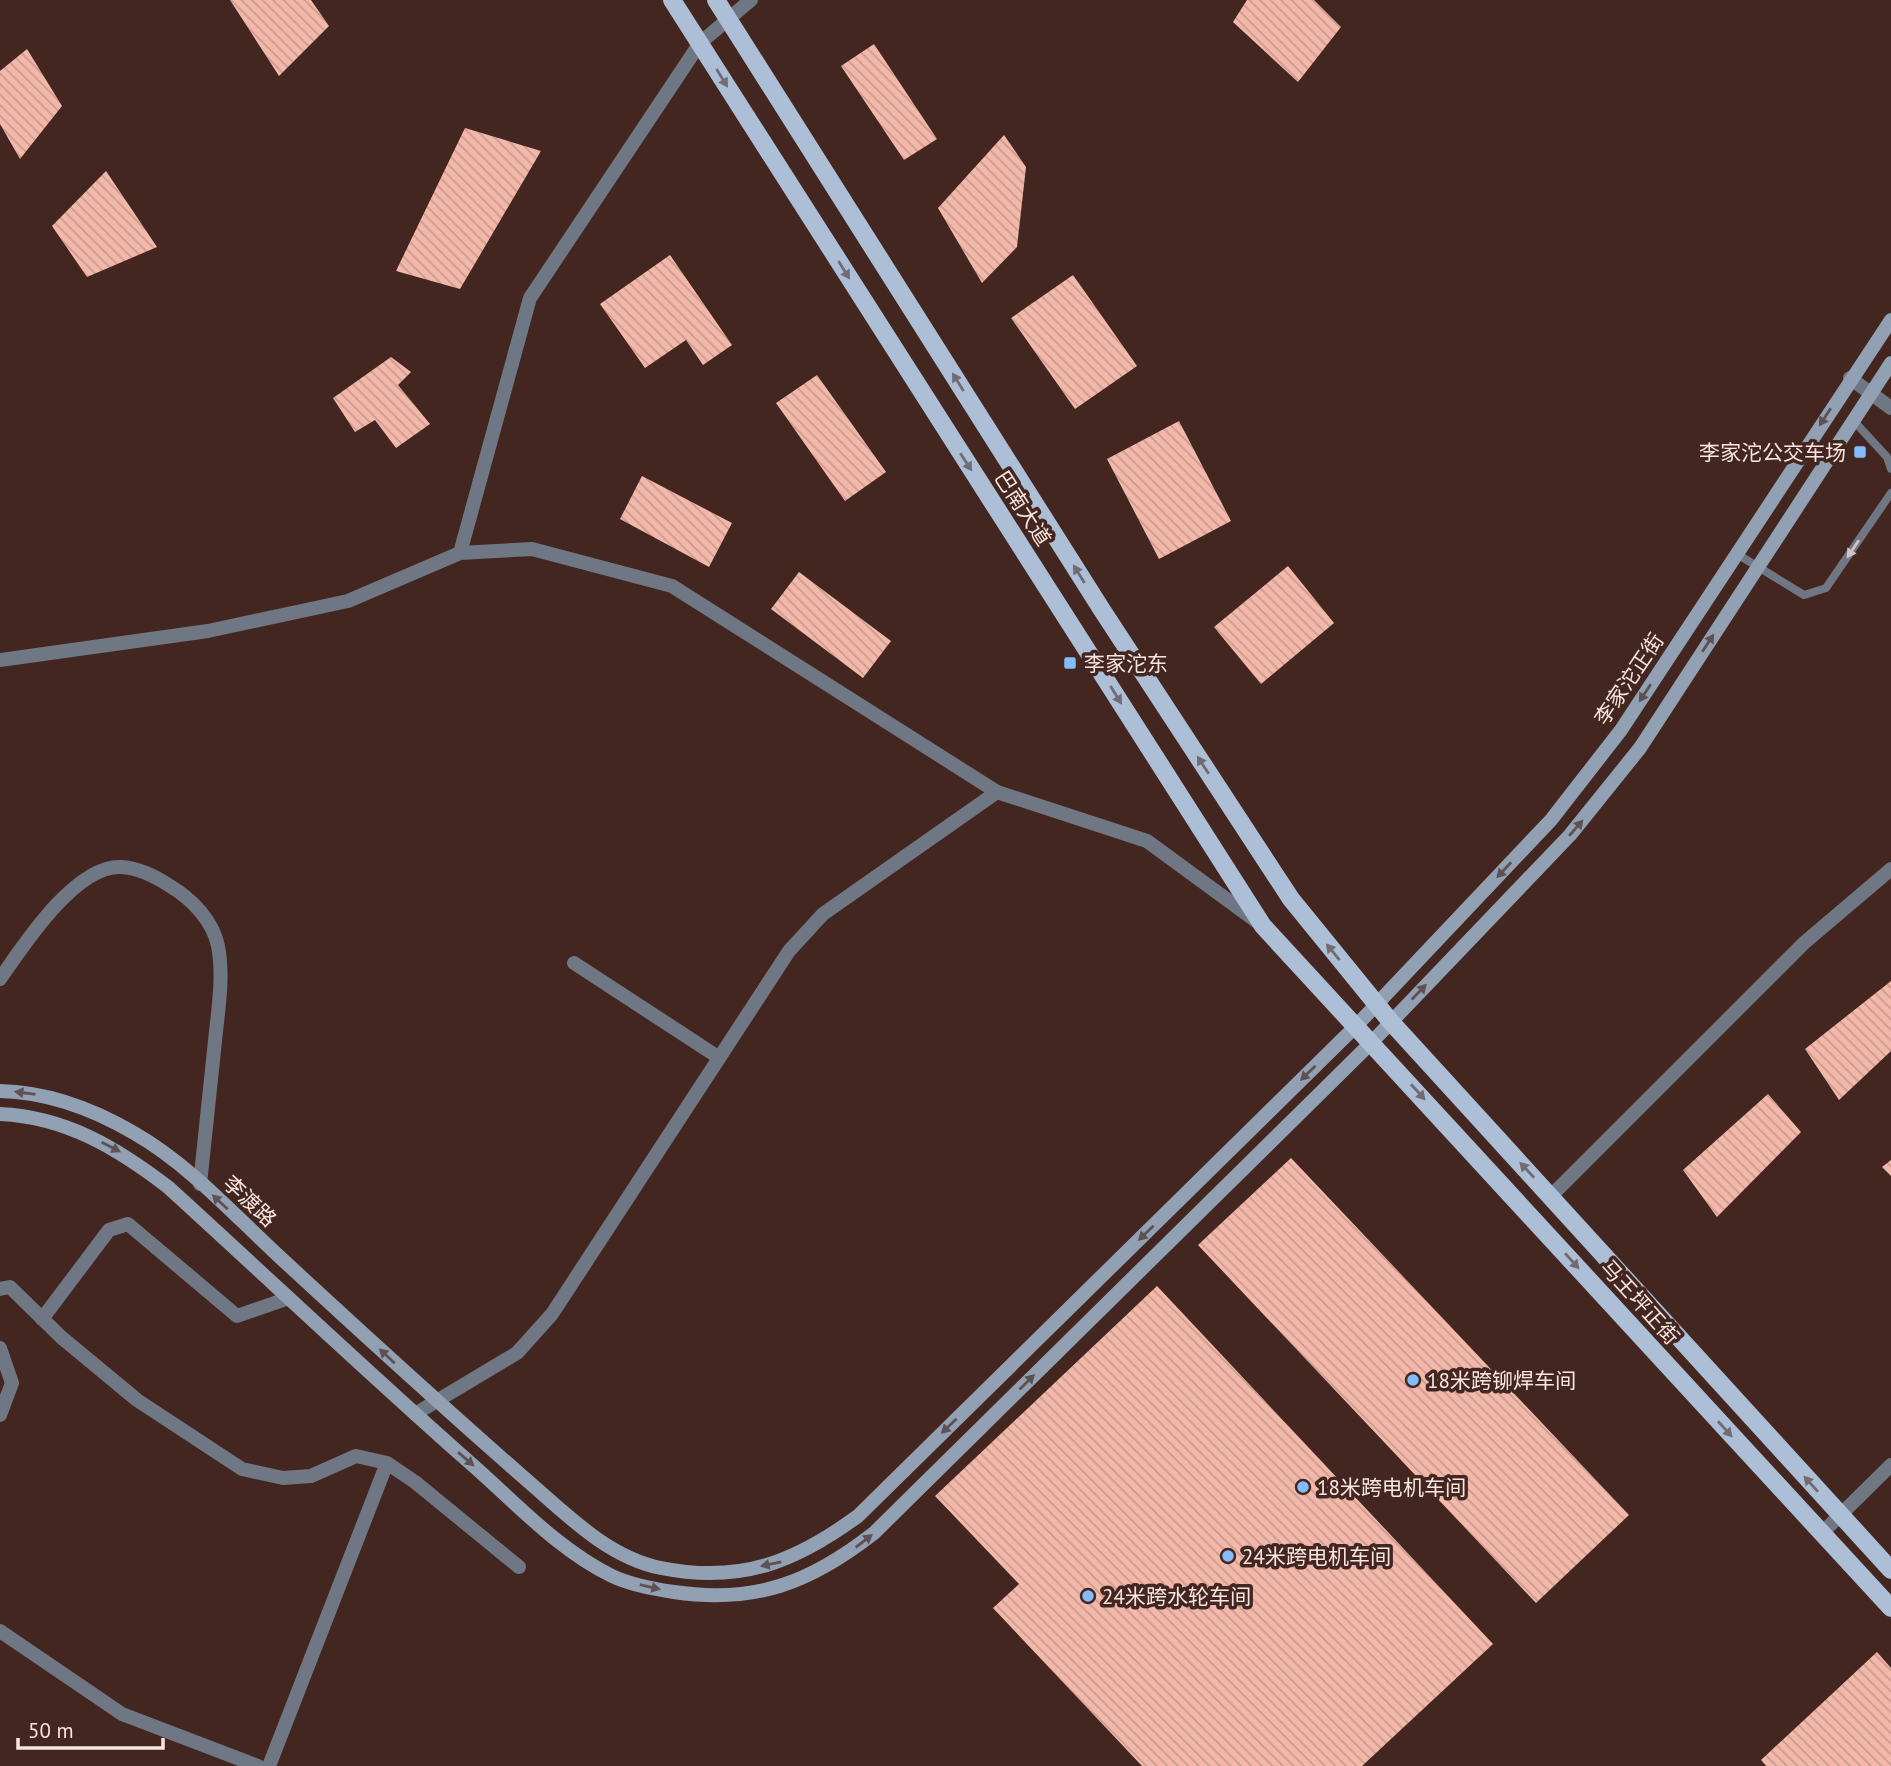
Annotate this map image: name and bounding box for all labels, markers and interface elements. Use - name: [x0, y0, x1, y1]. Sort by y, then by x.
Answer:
- one-way arrow: [715, 68, 728, 88]
- one-way arrow: [837, 261, 851, 279]
- one-way arrow: [951, 372, 964, 392]
- one-way arrow: [1818, 408, 1832, 426]
- place label: 李家沱公交车场: [1699, 439, 1846, 466]
- marker: 李家沱公交车场: [1852, 444, 1868, 460]
- one-way arrow: [960, 452, 973, 472]
- street label: 巴南大道: [989, 465, 1057, 551]
- one-way arrow: [1846, 540, 1860, 558]
- one-way arrow: [1073, 565, 1086, 584]
- street label: 李家沱正街: [1588, 628, 1670, 730]
- one-way arrow: [1701, 634, 1715, 652]
- place label: 李家沱东: [1084, 650, 1168, 677]
- marker: 李家沱东: [1062, 655, 1078, 671]
- one-way arrow: [1639, 683, 1652, 702]
- one-way arrow: [1109, 685, 1122, 704]
- one-way arrow: [1197, 755, 1210, 775]
- one-way arrow: [1568, 819, 1584, 837]
- one-way arrow: [1496, 861, 1512, 878]
- one-way arrow: [1326, 943, 1341, 961]
- one-way arrow: [1411, 984, 1428, 1001]
- one-way arrow: [1300, 1065, 1317, 1081]
- one-way arrow: [1410, 1083, 1426, 1100]
- one-way arrow: [14, 1088, 36, 1099]
- one-way arrow: [101, 1141, 121, 1153]
- one-way arrow: [1520, 1162, 1536, 1179]
- street label: 李渡路: [218, 1170, 282, 1232]
- one-way arrow: [212, 1194, 229, 1210]
- one-way arrow: [1138, 1224, 1155, 1240]
- one-way arrow: [1563, 1252, 1579, 1269]
- street label: 马王坪正街: [1595, 1254, 1685, 1350]
- one-way arrow: [378, 1348, 396, 1364]
- place label: 18米跨铆焊车间: [1427, 1367, 1576, 1394]
- marker: 18米跨铆焊车间: [1405, 1372, 1421, 1388]
- one-way arrow: [1018, 1375, 1035, 1391]
- one-way arrow: [940, 1418, 957, 1435]
- one-way arrow: [1717, 1420, 1733, 1438]
- one-way arrow: [457, 1451, 475, 1467]
- place label: 18米跨电机车间: [1317, 1474, 1466, 1501]
- one-way arrow: [1803, 1475, 1819, 1493]
- marker: 18米跨电机车间: [1295, 1479, 1311, 1495]
- one-way arrow: [854, 1533, 872, 1548]
- place label: 24米跨电机车间: [1242, 1543, 1391, 1570]
- marker: 24米跨电机车间: [1220, 1548, 1236, 1564]
- one-way arrow: [760, 1559, 782, 1570]
- one-way arrow: [640, 1582, 662, 1593]
- place label: 24米跨水轮车间: [1102, 1583, 1251, 1610]
- marker: 24米跨水轮车间: [1080, 1588, 1096, 1604]
- scale bar: [18, 1706, 163, 1750]
- text: 50 m: [28, 1717, 74, 1744]

